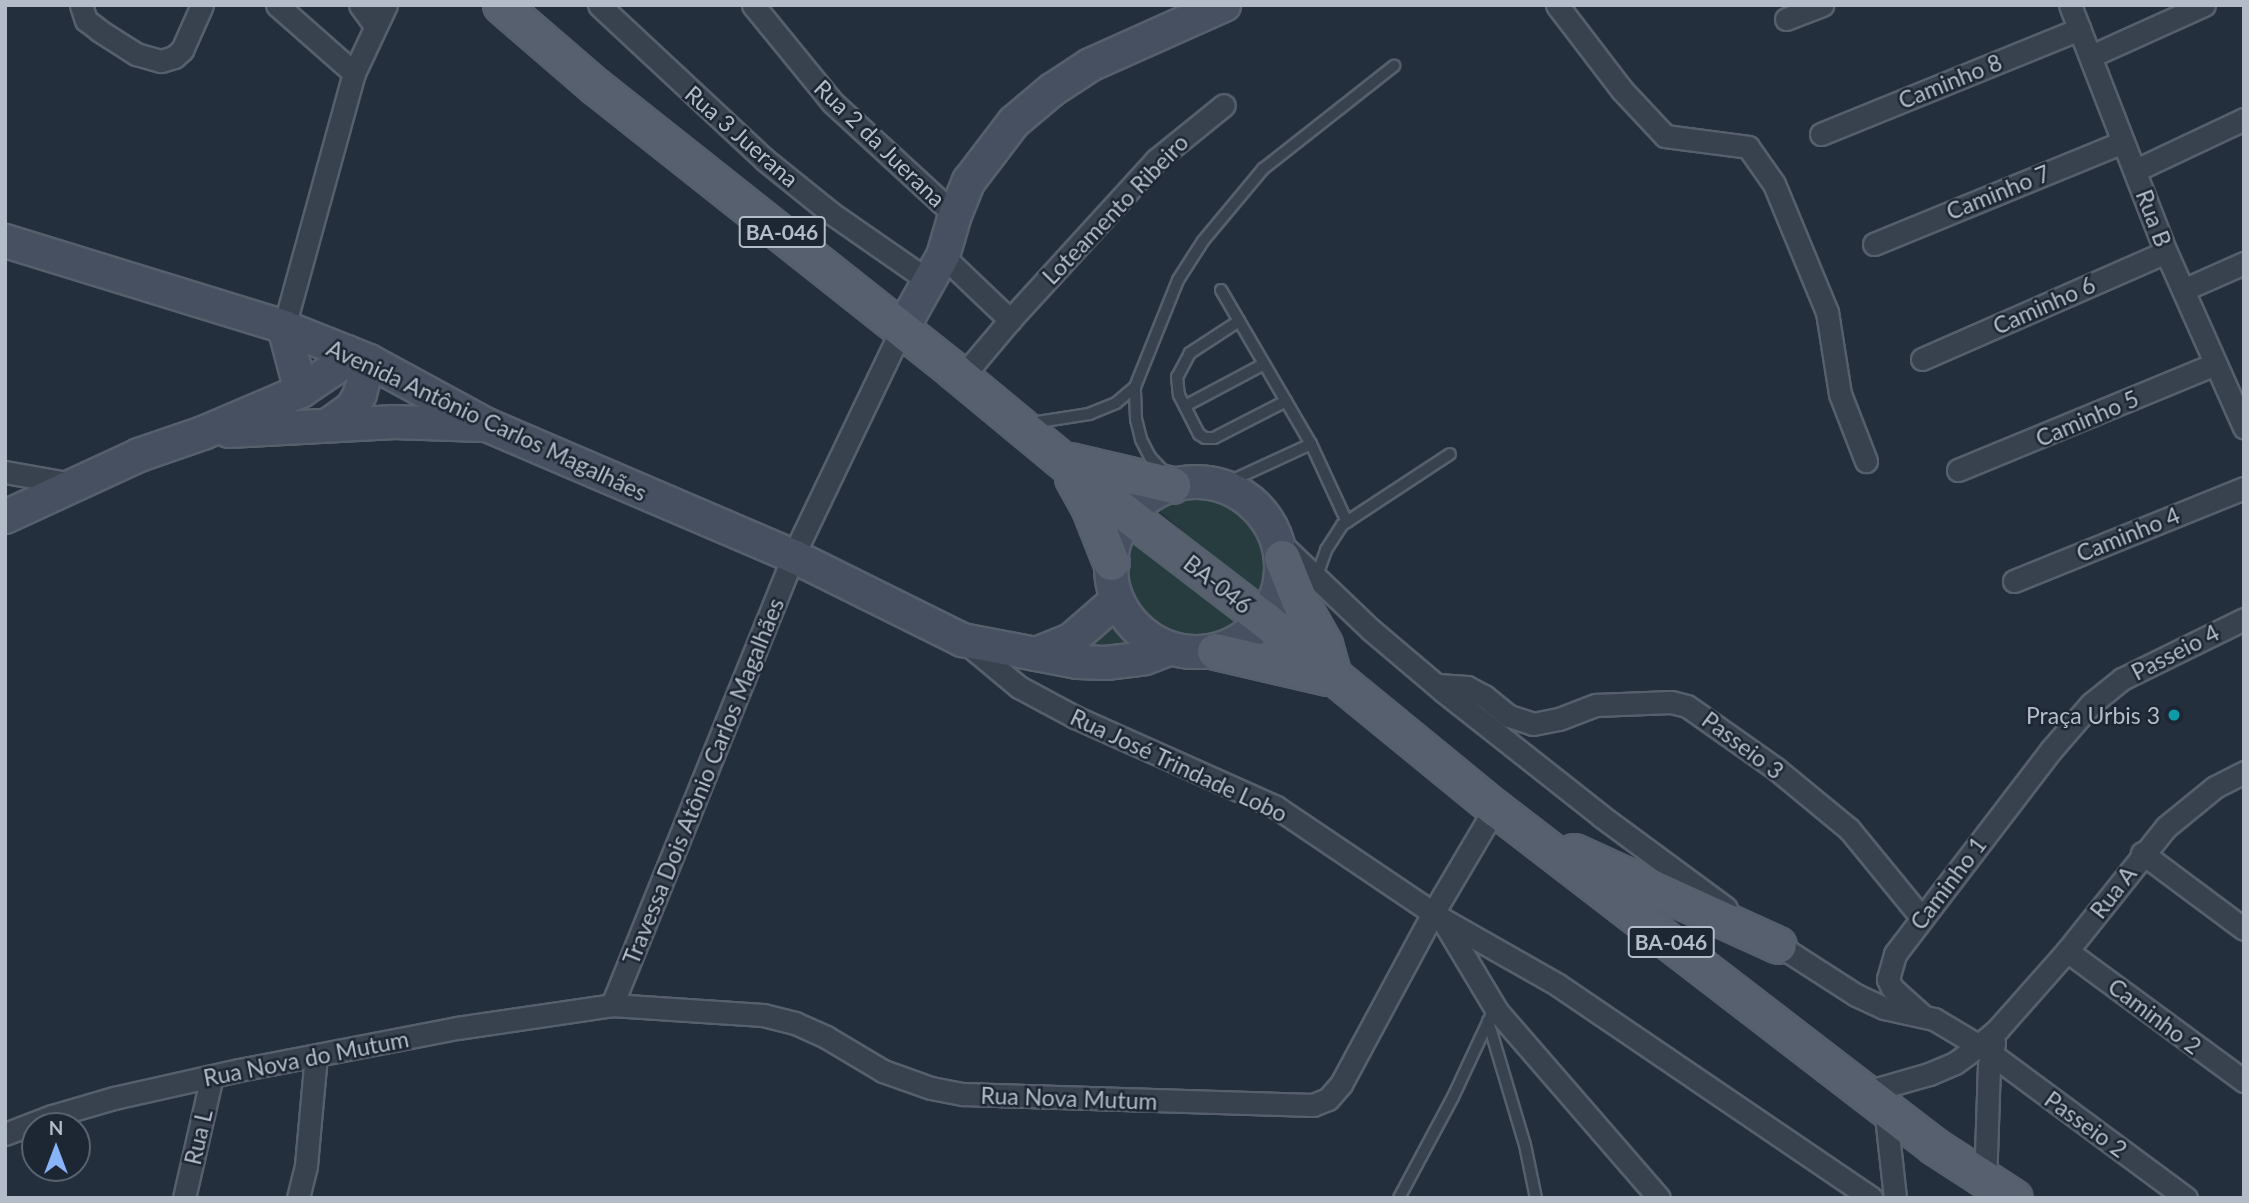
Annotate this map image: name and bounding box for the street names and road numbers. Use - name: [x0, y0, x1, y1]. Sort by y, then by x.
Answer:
- street label: Caminho 8: [1894, 48, 2006, 114]
- street label: Rua 2 da Juerana: [809, 73, 951, 213]
- street label: Rua 3 Juerana: [680, 79, 804, 193]
- street label: Loteamento Ribeiro: [1036, 128, 1194, 290]
- street label: Caminho 7: [1942, 159, 2054, 225]
- street label: Rua B: [2131, 186, 2177, 250]
- road number: BA-046: [738, 215, 826, 250]
- street label: Caminho 6: [1989, 270, 2099, 340]
- street label: Avenida Antônio Carlos Magalhães: [322, 333, 652, 507]
- street label: Caminho 5: [2031, 384, 2143, 452]
- street label: Caminho 4: [2072, 501, 2184, 567]
- street label: BA-046: [1178, 549, 1258, 619]
- street label: Travessa Dois Atônio Carlos Magalhães: [616, 593, 790, 969]
- street label: Passeio 4: [2127, 618, 2223, 686]
- street label: Rua José Trindade Lobo: [1066, 702, 1292, 828]
- street label: Passeio 3: [1697, 705, 1789, 785]
- street label: Caminho 1: [1904, 831, 1992, 935]
- street label: Rua A: [2084, 860, 2142, 924]
- road number: BA-046: [1627, 925, 1715, 960]
- street label: Caminho 2: [2103, 972, 2207, 1060]
- street label: Rua Nova do Mutum: [201, 1025, 411, 1091]
- street label: Rua Nova Mutum: [980, 1081, 1158, 1115]
- street label: Passeio 2: [2040, 1085, 2132, 1163]
- street label: Rua L: [178, 1107, 218, 1167]

